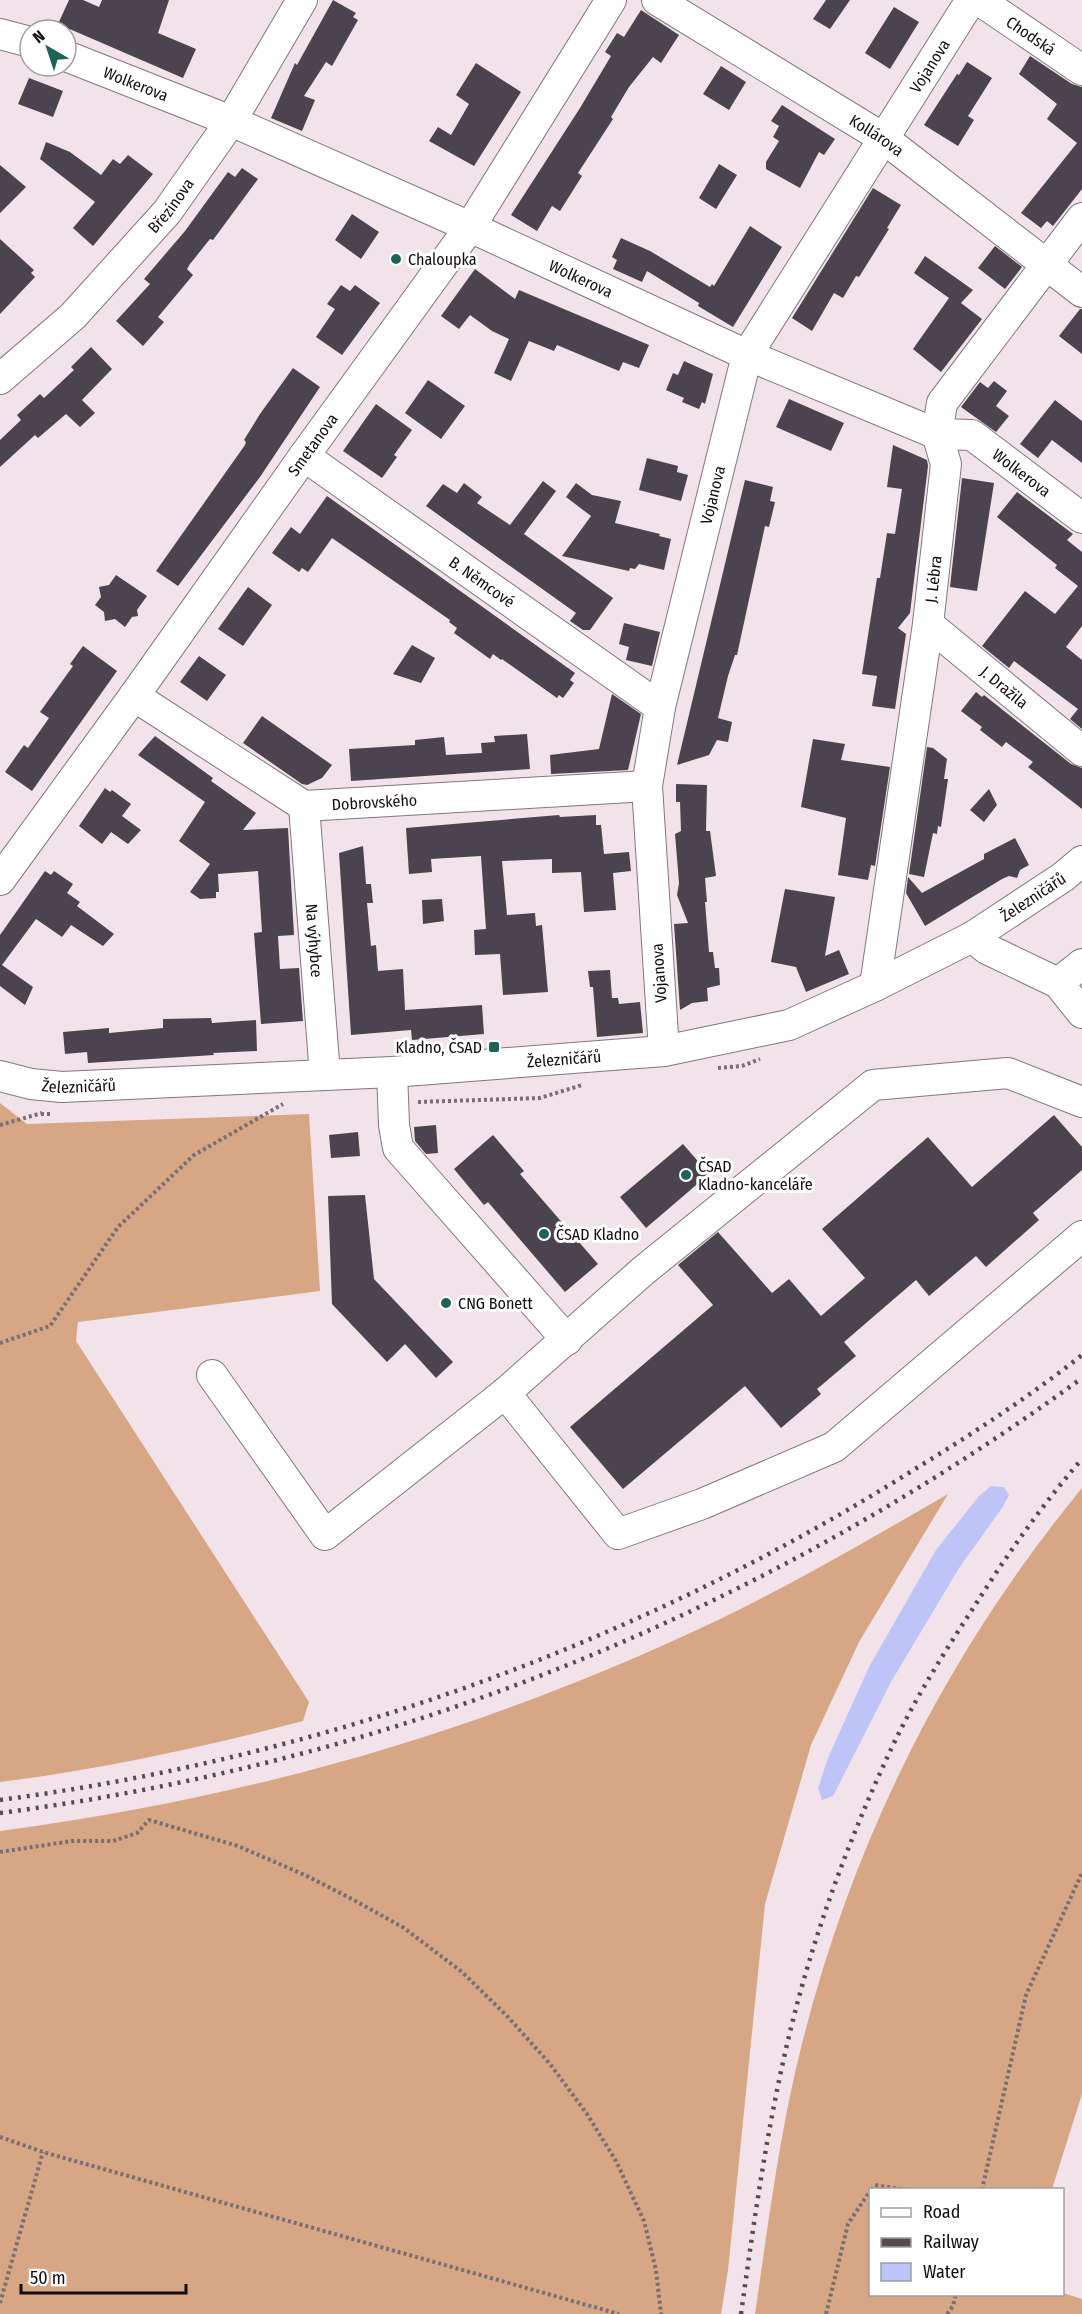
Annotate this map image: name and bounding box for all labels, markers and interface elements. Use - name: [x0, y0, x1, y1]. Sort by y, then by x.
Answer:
- street label: Chodská: [1003, 12, 1059, 59]
- north arrow: [18, 18, 78, 78]
- text: N: [29, 26, 49, 47]
- street label: Vojanova: [905, 36, 953, 96]
- street label: Wolkerova: [101, 62, 171, 105]
- street label: Kollárova: [846, 110, 908, 160]
- street label: Březinova: [144, 174, 197, 236]
- place label: Chaloupka: [408, 250, 477, 269]
- marker: Chaloupka: [389, 252, 403, 266]
- street label: Wolkerova: [546, 255, 616, 301]
- street label: Smetanova: [283, 409, 341, 479]
- street label: Wolkerova: [989, 444, 1055, 501]
- street label: Vojanova: [696, 464, 729, 526]
- street label: B. Němcové: [446, 552, 519, 611]
- street label: J. Lébra: [921, 554, 945, 604]
- street label: J. Dražila: [977, 662, 1032, 712]
- street label: Dobrovského: [331, 790, 418, 814]
- street label: Železničářů: [996, 868, 1069, 925]
- street label: Na výhybce: [302, 903, 327, 978]
- street label: Vojanova: [647, 942, 671, 1003]
- place label: Kladno, ČSAD: [396, 1037, 482, 1057]
- marker: Kladno, ČSAD: [487, 1040, 501, 1054]
- street label: Železničářů: [526, 1046, 602, 1071]
- street label: Železničářů: [41, 1075, 116, 1097]
- place label: ČSAD Kladno-kanceláře: [698, 1156, 813, 1194]
- marker: ČSAD Kladno-kanceláře: [679, 1168, 693, 1182]
- place label: ČSAD Kladno: [556, 1224, 639, 1244]
- marker: ČSAD Kladno: [537, 1227, 551, 1241]
- place label: CNG Bonett: [458, 1294, 534, 1313]
- marker: CNG Bonett: [439, 1296, 453, 1310]
- legend: [869, 2188, 1064, 2296]
- text: Road: [923, 2201, 960, 2223]
- text: Railway: [923, 2231, 979, 2253]
- scale bar: [21, 2257, 186, 2295]
- text: Water: [923, 2261, 966, 2283]
- text: 50 m: [30, 2267, 66, 2289]

